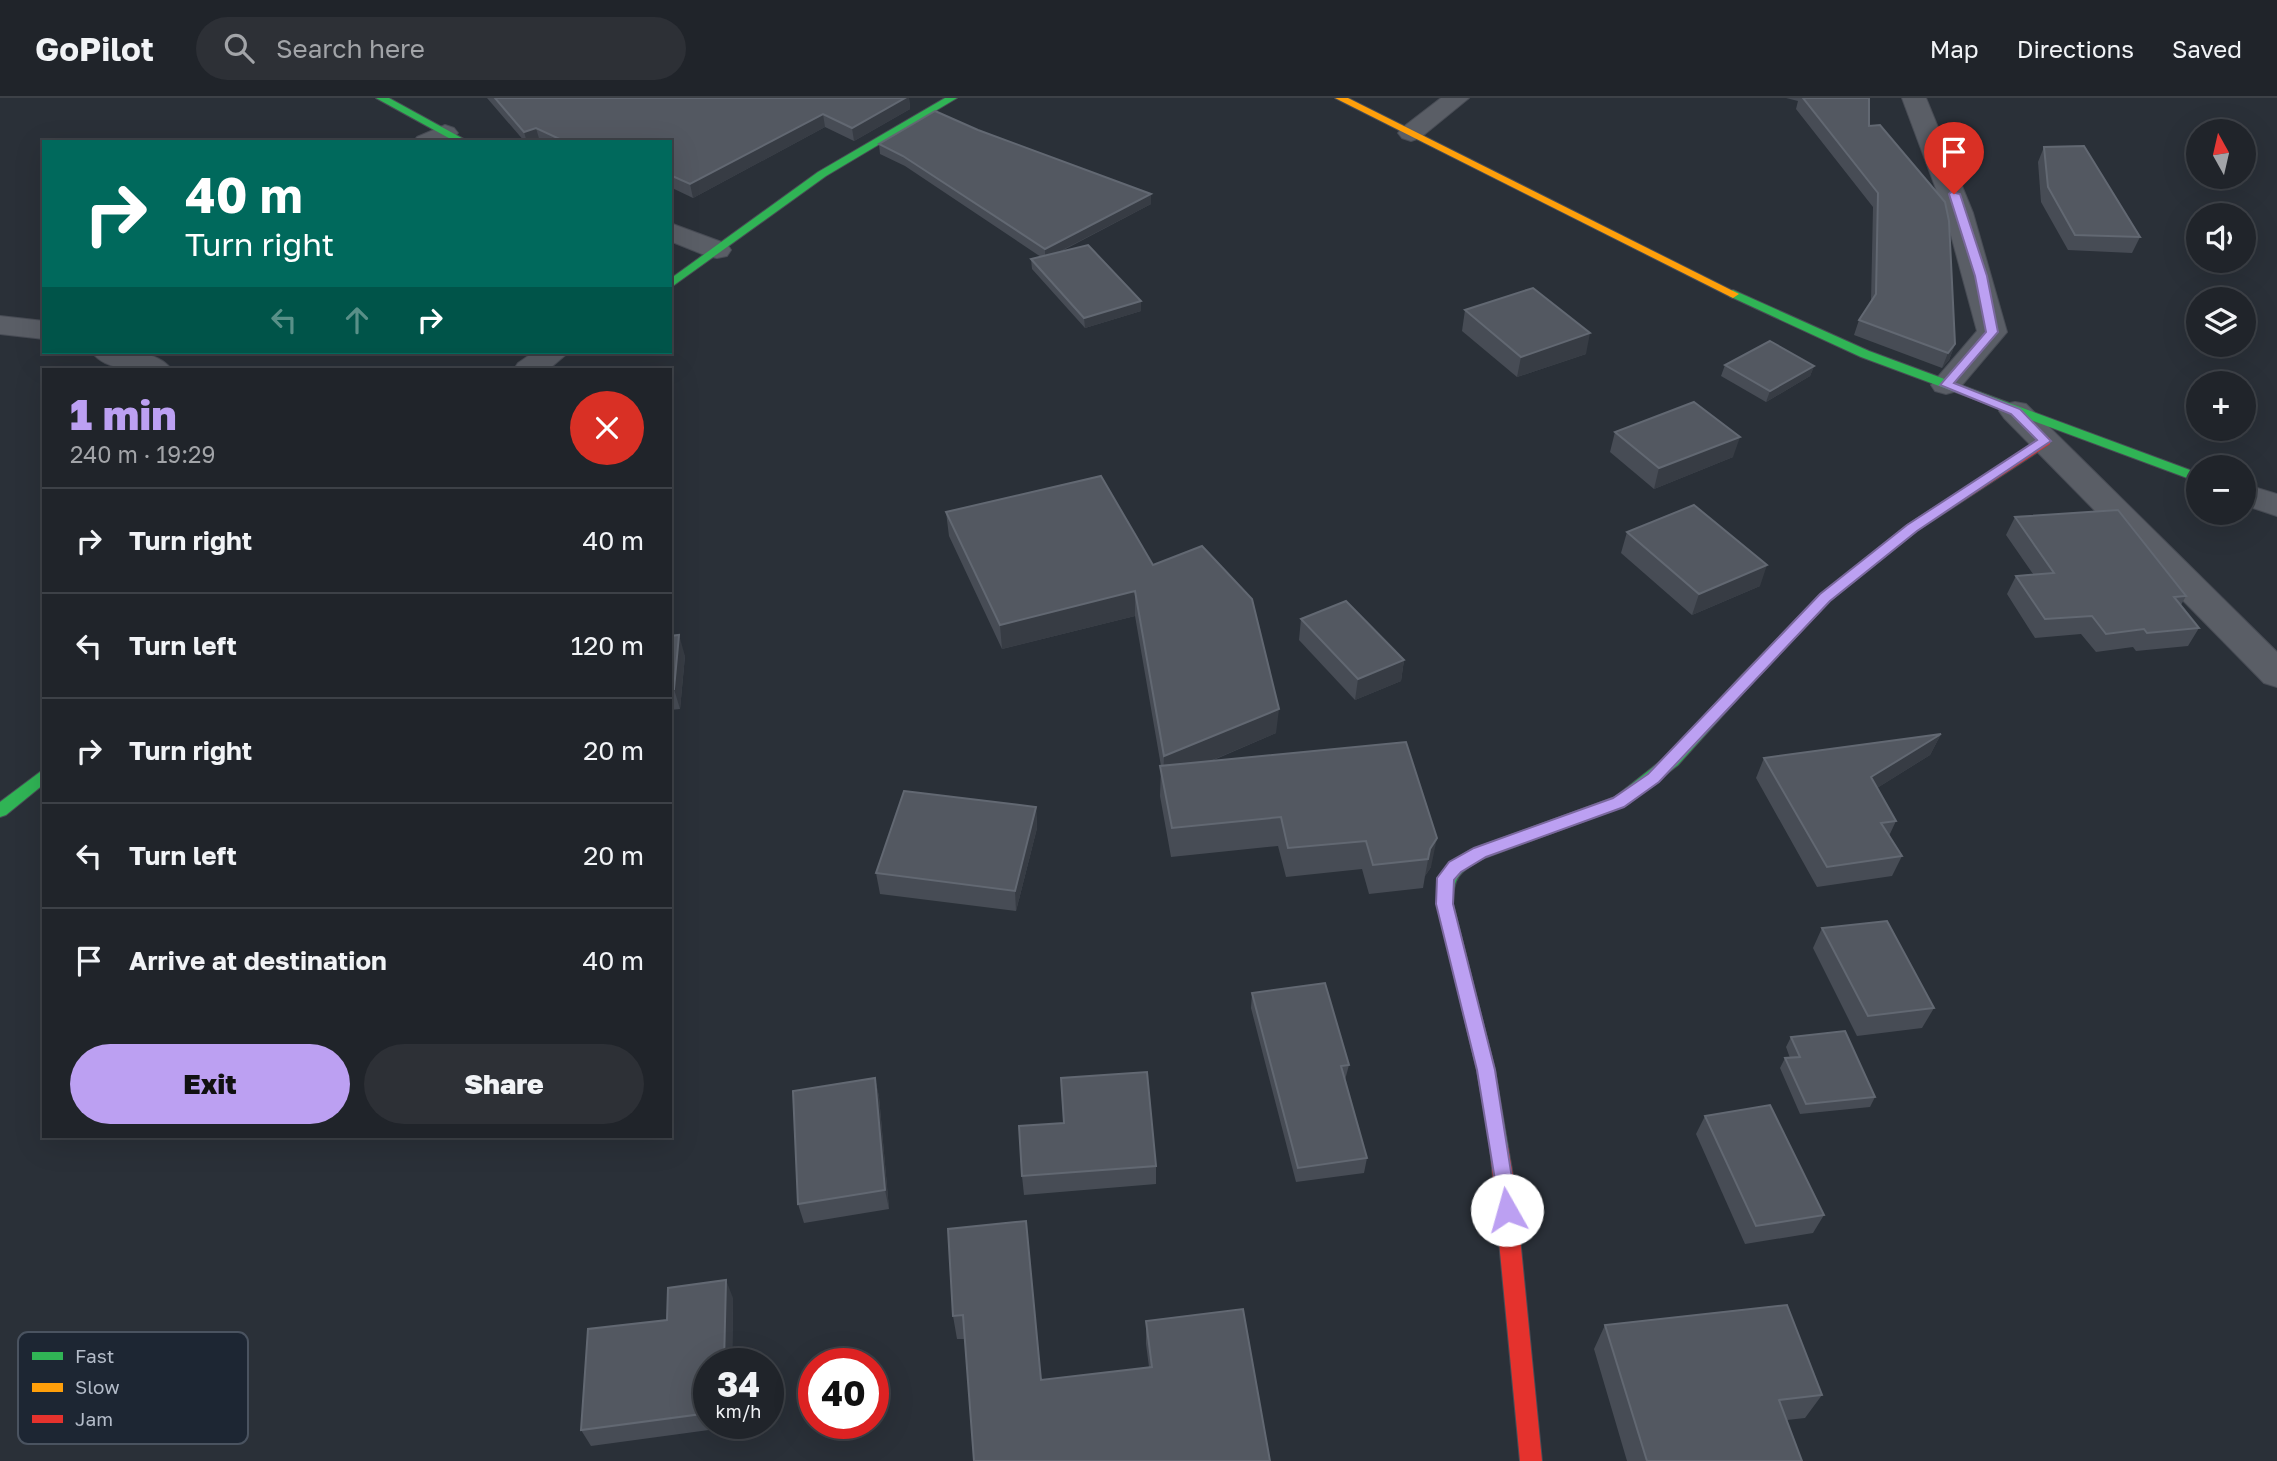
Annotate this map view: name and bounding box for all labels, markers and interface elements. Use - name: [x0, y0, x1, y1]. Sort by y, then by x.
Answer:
- search box: [196, 17, 686, 80]
- text: GoPilot: [35, 29, 154, 68]
- icon: search: [220, 29, 258, 67]
- text: Search here: [276, 33, 425, 64]
- text: Map: [1930, 34, 1979, 63]
- text: Directions: [2017, 34, 2134, 63]
- text: Saved: [2172, 34, 2242, 63]
- north arrow: [2186, 119, 2256, 189]
- map controls: [2186, 119, 2256, 525]
- pin: [1924, 122, 1984, 194]
- icon: arrive: [1935, 133, 1973, 171]
- text: 40 m: [185, 165, 303, 224]
- icon: right: [70, 168, 161, 259]
- button: sound: [2186, 203, 2256, 273]
- text: Turn right: [185, 225, 334, 263]
- button: layers: [2186, 287, 2256, 357]
- icon: left: [265, 301, 303, 339]
- icon: ahead: [338, 301, 376, 339]
- icon: right: [411, 301, 449, 339]
- button: +: [2186, 371, 2256, 441]
- text: 1 min: [70, 389, 177, 439]
- button: close: [570, 391, 644, 465]
- text: 240 m · 19:29: [70, 440, 215, 468]
- button: −: [2186, 455, 2256, 525]
- icon: right: [70, 522, 108, 560]
- text: Turn right: [129, 525, 252, 556]
- text: 40 m: [583, 525, 644, 556]
- icon: left: [70, 627, 108, 665]
- text: Turn left: [129, 630, 237, 661]
- text: 120 m: [571, 630, 644, 661]
- icon: right: [70, 732, 108, 770]
- text: Turn right: [129, 735, 252, 766]
- text: 20 m: [583, 735, 644, 766]
- icon: left: [70, 837, 108, 875]
- text: Turn left: [129, 840, 237, 871]
- text: 20 m: [583, 840, 644, 871]
- icon: arrive: [70, 942, 108, 980]
- text: Arrive at destination: [129, 945, 387, 976]
- text: 40 m: [583, 945, 644, 976]
- button: Exit: [70, 1044, 350, 1124]
- button: Share: [364, 1044, 644, 1124]
- position arrow: [1470, 1173, 1544, 1247]
- legend: [18, 1332, 248, 1444]
- text: Fast: [75, 1344, 114, 1367]
- speed limit sign: 40: [798, 1348, 889, 1439]
- text: 34: [717, 1363, 760, 1405]
- text: Slow: [75, 1375, 120, 1398]
- text: km/h: [716, 1400, 761, 1422]
- text: Jam: [75, 1407, 113, 1430]

